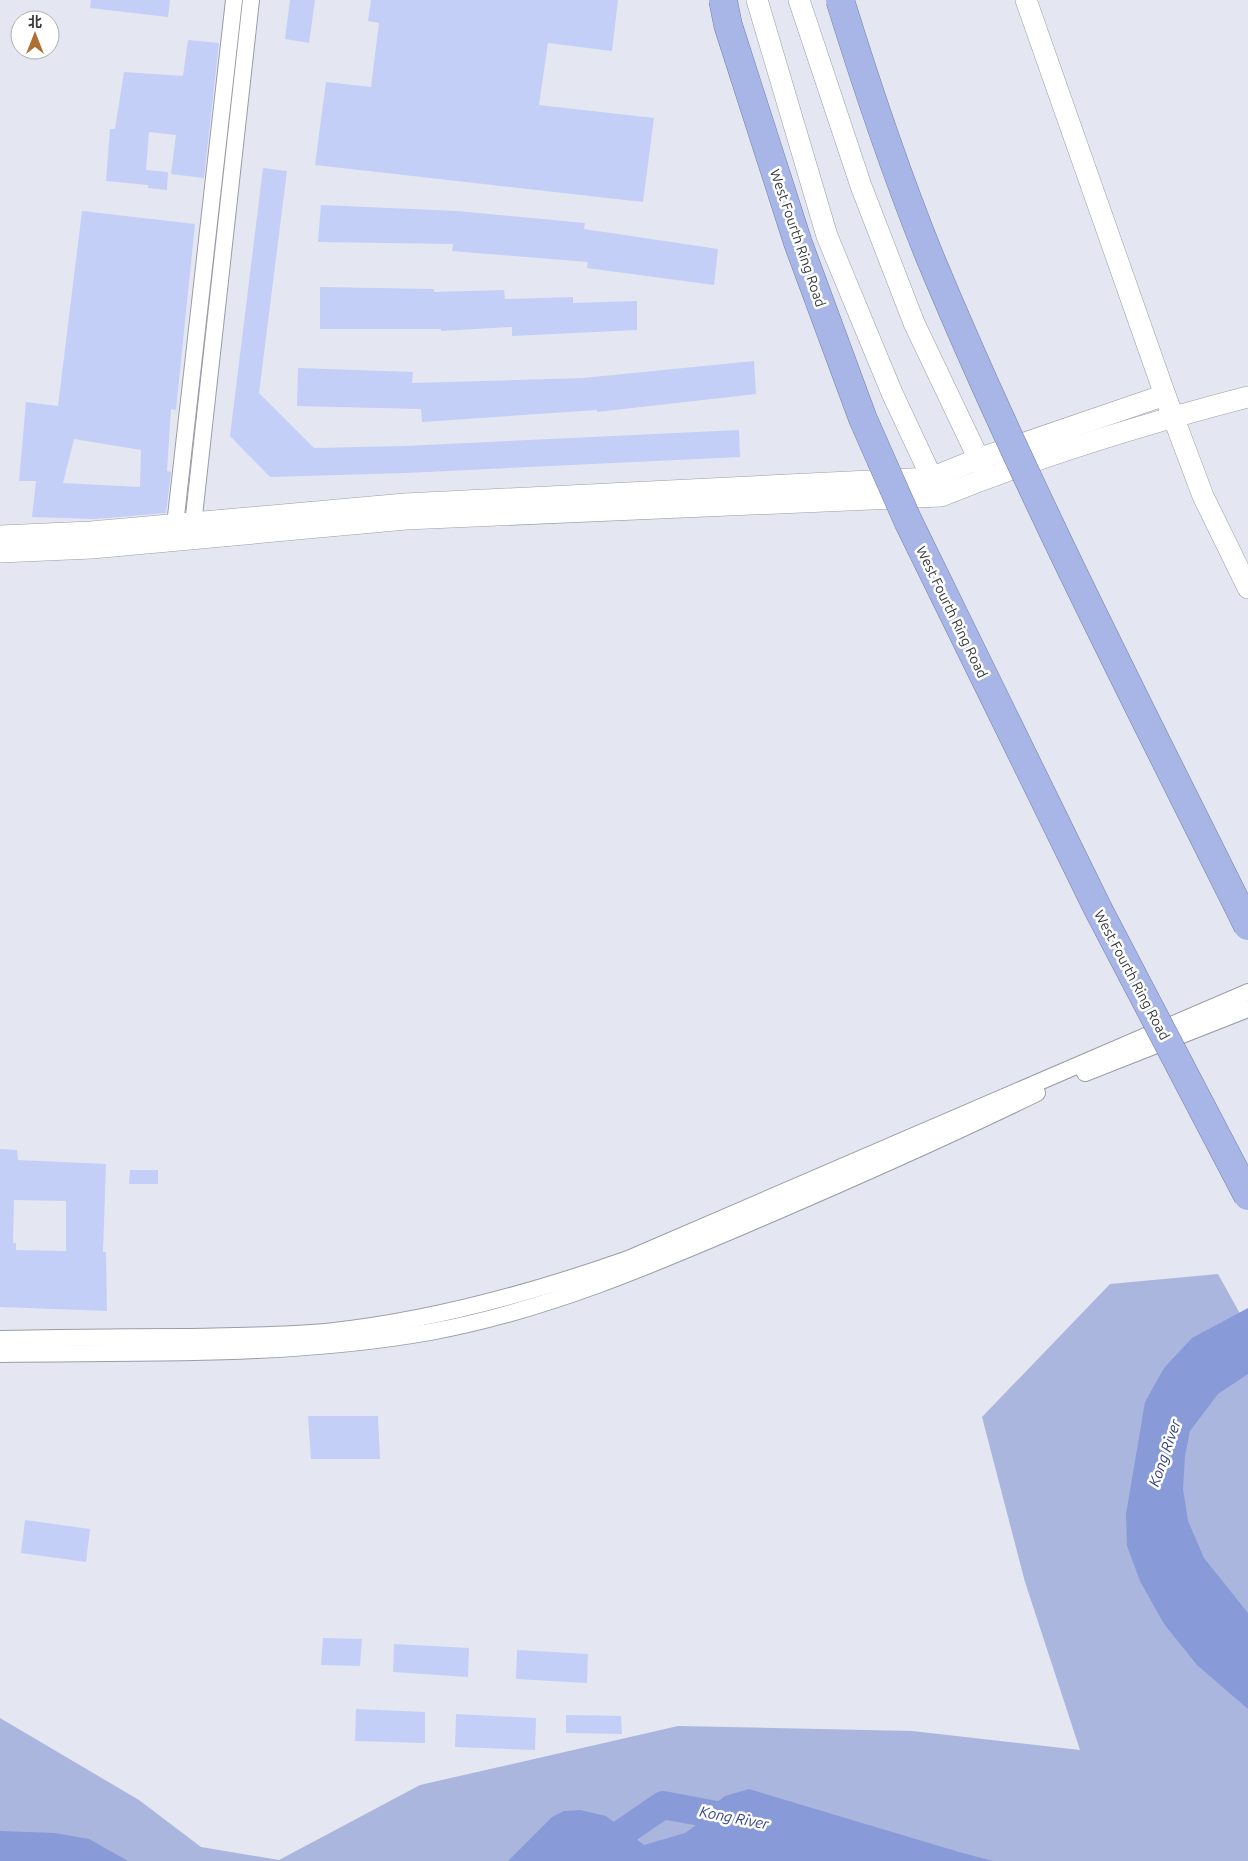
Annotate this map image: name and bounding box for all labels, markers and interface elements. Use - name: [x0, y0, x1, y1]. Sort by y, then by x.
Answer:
- north arrow: [10, 10, 60, 60]
- text: 北: [28, 14, 42, 30]
- street label: West Fourth Ring Road: [767, 167, 829, 309]
- street label: West Fourth Ring Road: [913, 544, 991, 680]
- street label: West Fourth Ring Road: [1091, 907, 1173, 1043]
- water label: Kong River: [1145, 1416, 1184, 1489]
- water label: Kong River: [698, 1802, 771, 1833]

